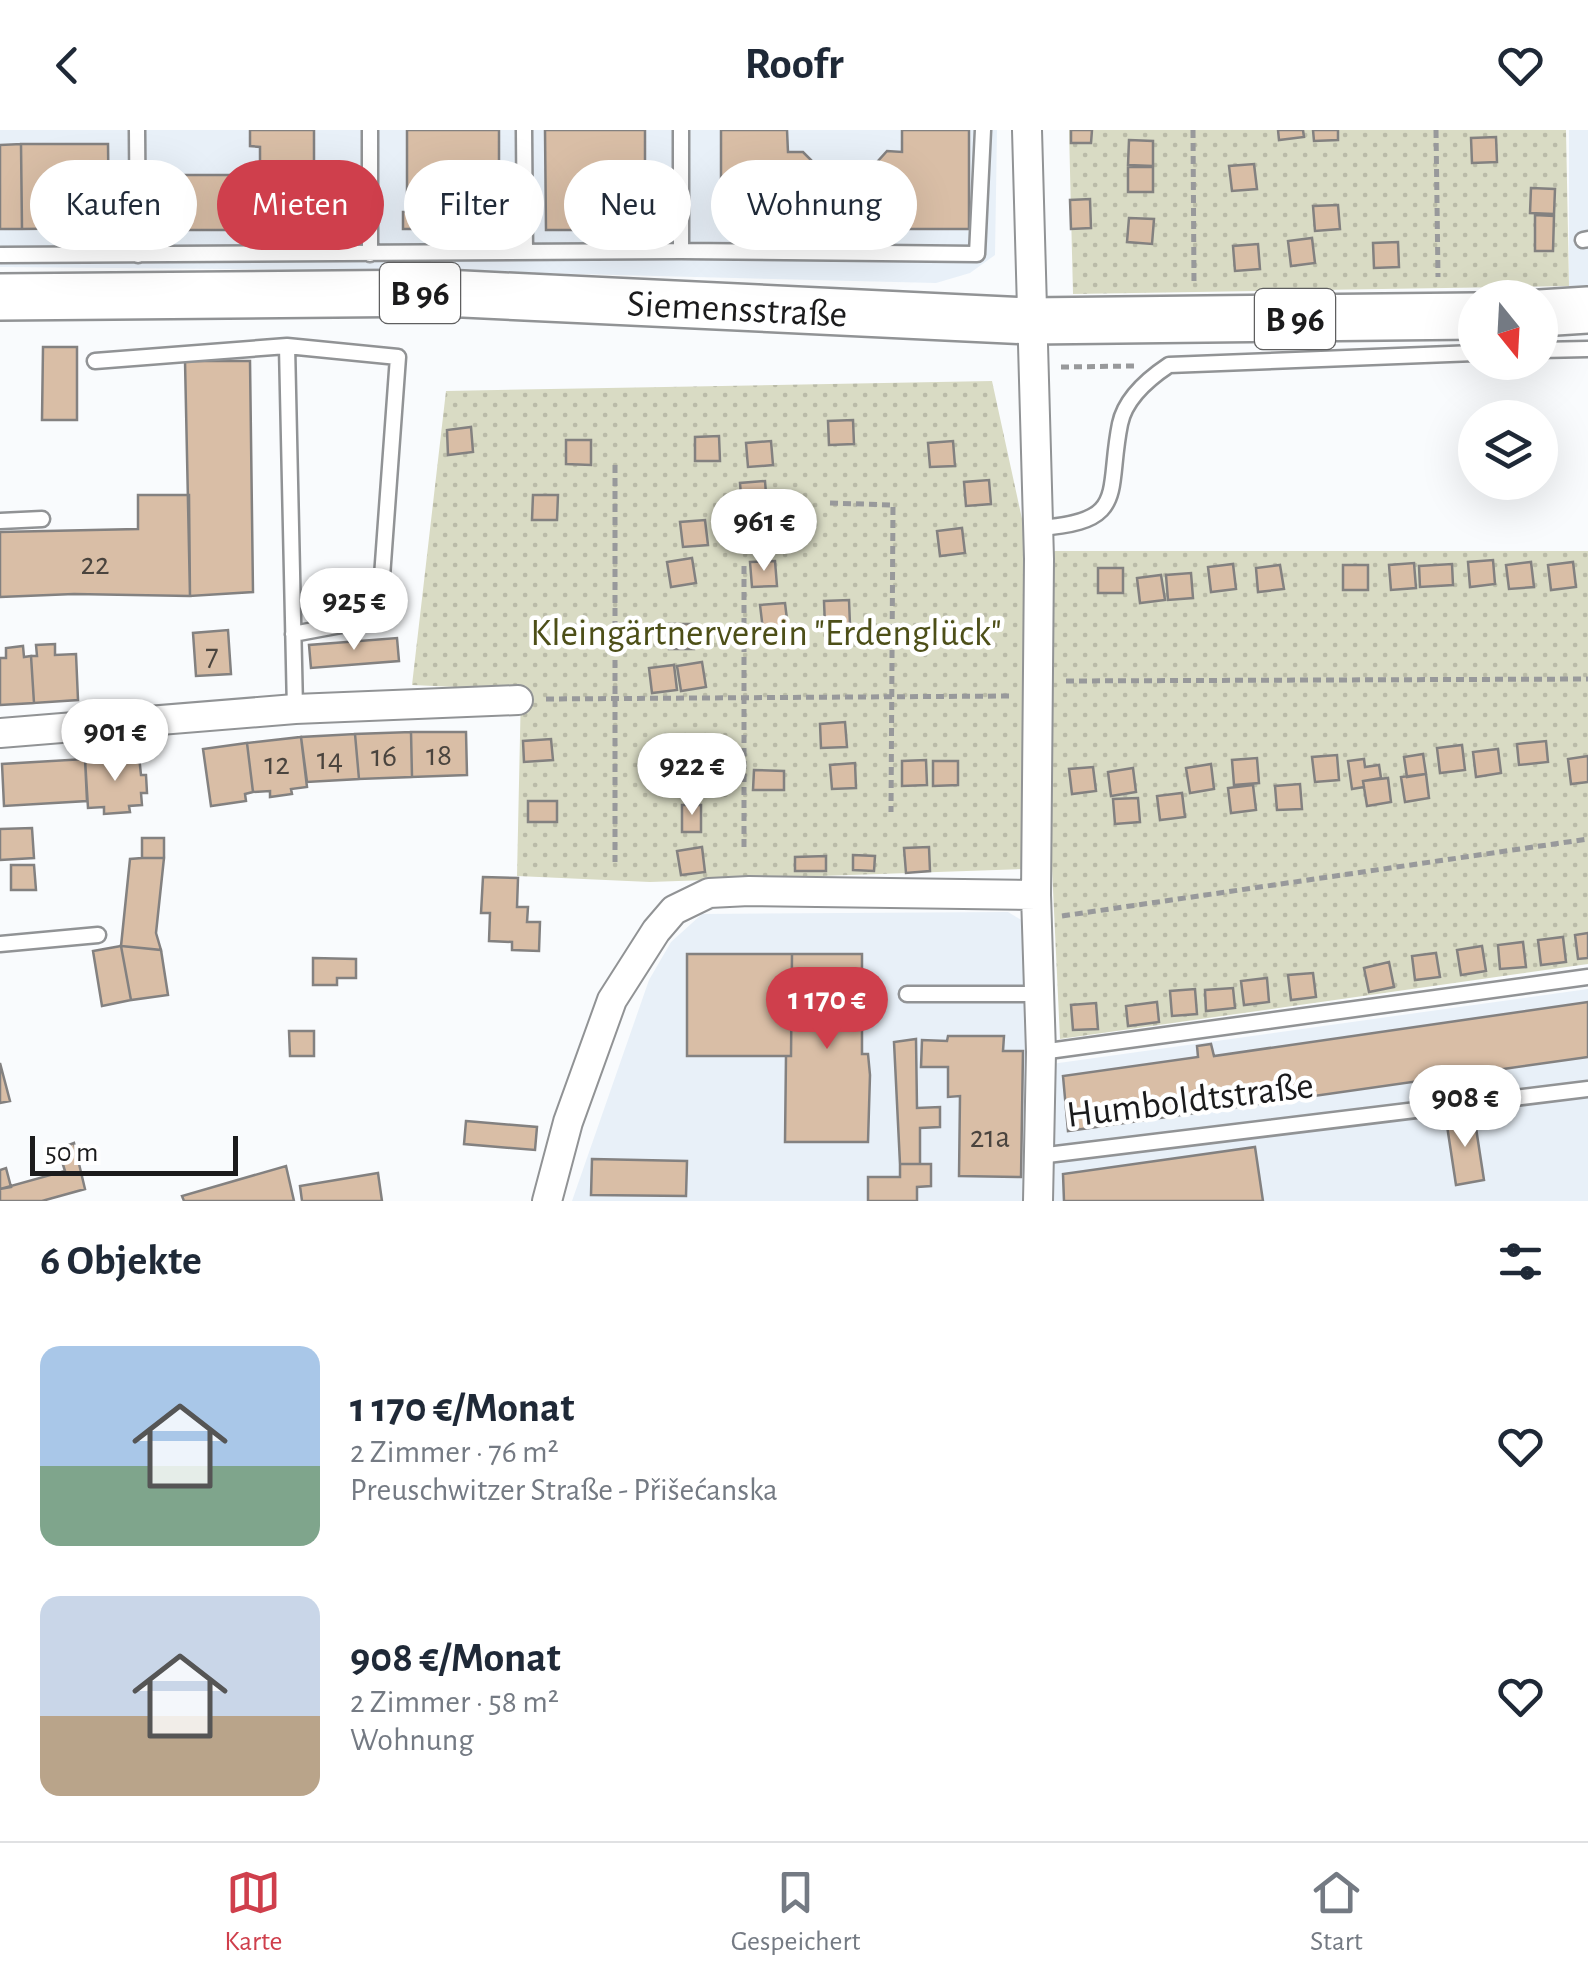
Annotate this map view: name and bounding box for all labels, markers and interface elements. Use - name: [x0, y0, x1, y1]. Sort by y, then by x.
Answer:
- icon: back: [40, 38, 95, 93]
- icon: heart: [1493, 38, 1548, 93]
- text: Roofr: [744, 42, 844, 87]
- chip: Kaufen: [30, 160, 197, 250]
- chip: Mieten: [217, 160, 384, 250]
- chip: Filter: [404, 160, 544, 250]
- chip: Neu: [564, 160, 691, 250]
- chip: Wohnung: [711, 160, 917, 250]
- road number: B 96: [380, 263, 460, 323]
- north arrow: [1458, 280, 1558, 380]
- map controls: [1458, 280, 1558, 500]
- street label: Siemensstraße: [626, 285, 848, 335]
- road number: B 96: [1255, 289, 1335, 349]
- button: layers: [1458, 400, 1558, 500]
- pin: 961 €: [694, 489, 834, 574]
- text: 961 €: [733, 505, 795, 537]
- house number: 22: [80, 548, 110, 580]
- pin: 925 €: [284, 568, 424, 653]
- text: 925 €: [322, 584, 386, 616]
- park label: Kleingärtnerverein "Erdenglück": [530, 615, 1002, 653]
- house number: 7: [205, 639, 219, 671]
- pin: 901 €: [45, 699, 185, 784]
- text: 901 €: [83, 715, 147, 747]
- pin: 922 €: [622, 733, 762, 818]
- house number: 18: [426, 739, 452, 771]
- house number: 16: [371, 740, 397, 772]
- house number: 14: [317, 743, 343, 775]
- house number: 12: [264, 748, 290, 780]
- text: 922 €: [659, 749, 725, 781]
- pin: 1 170 €: [735, 967, 919, 1052]
- text: 1 170 €: [788, 983, 866, 1015]
- pin: 908 €: [1395, 1065, 1535, 1150]
- street label: Humboldtstraße: [1065, 1067, 1316, 1135]
- text: 908 €: [1431, 1081, 1499, 1113]
- house number: 21a: [970, 1121, 1010, 1153]
- scale bar: [30, 1131, 238, 1176]
- text: 50 m: [45, 1139, 99, 1167]
- icon: filters: [1493, 1234, 1548, 1289]
- text: 6 Objekte: [40, 1240, 202, 1282]
- icon: home: [120, 1386, 240, 1506]
- text: 1 170 €/Monat: [350, 1387, 574, 1429]
- icon: heart: [1493, 1419, 1548, 1474]
- text: 2 Zimmer · 76 m²: [350, 1436, 559, 1468]
- text: Preuschwitzer Straße - Přišećanska: [350, 1474, 778, 1506]
- icon: home: [120, 1636, 240, 1756]
- text: 908 €/Monat: [350, 1637, 561, 1679]
- icon: heart: [1493, 1669, 1548, 1724]
- text: 2 Zimmer · 58 m²: [350, 1686, 559, 1718]
- text: Wohnung: [350, 1724, 474, 1756]
- tab: Karte: [224, 1865, 282, 1959]
- tab: Gespeichert: [731, 1865, 860, 1959]
- tab: Start: [1309, 1865, 1364, 1959]

